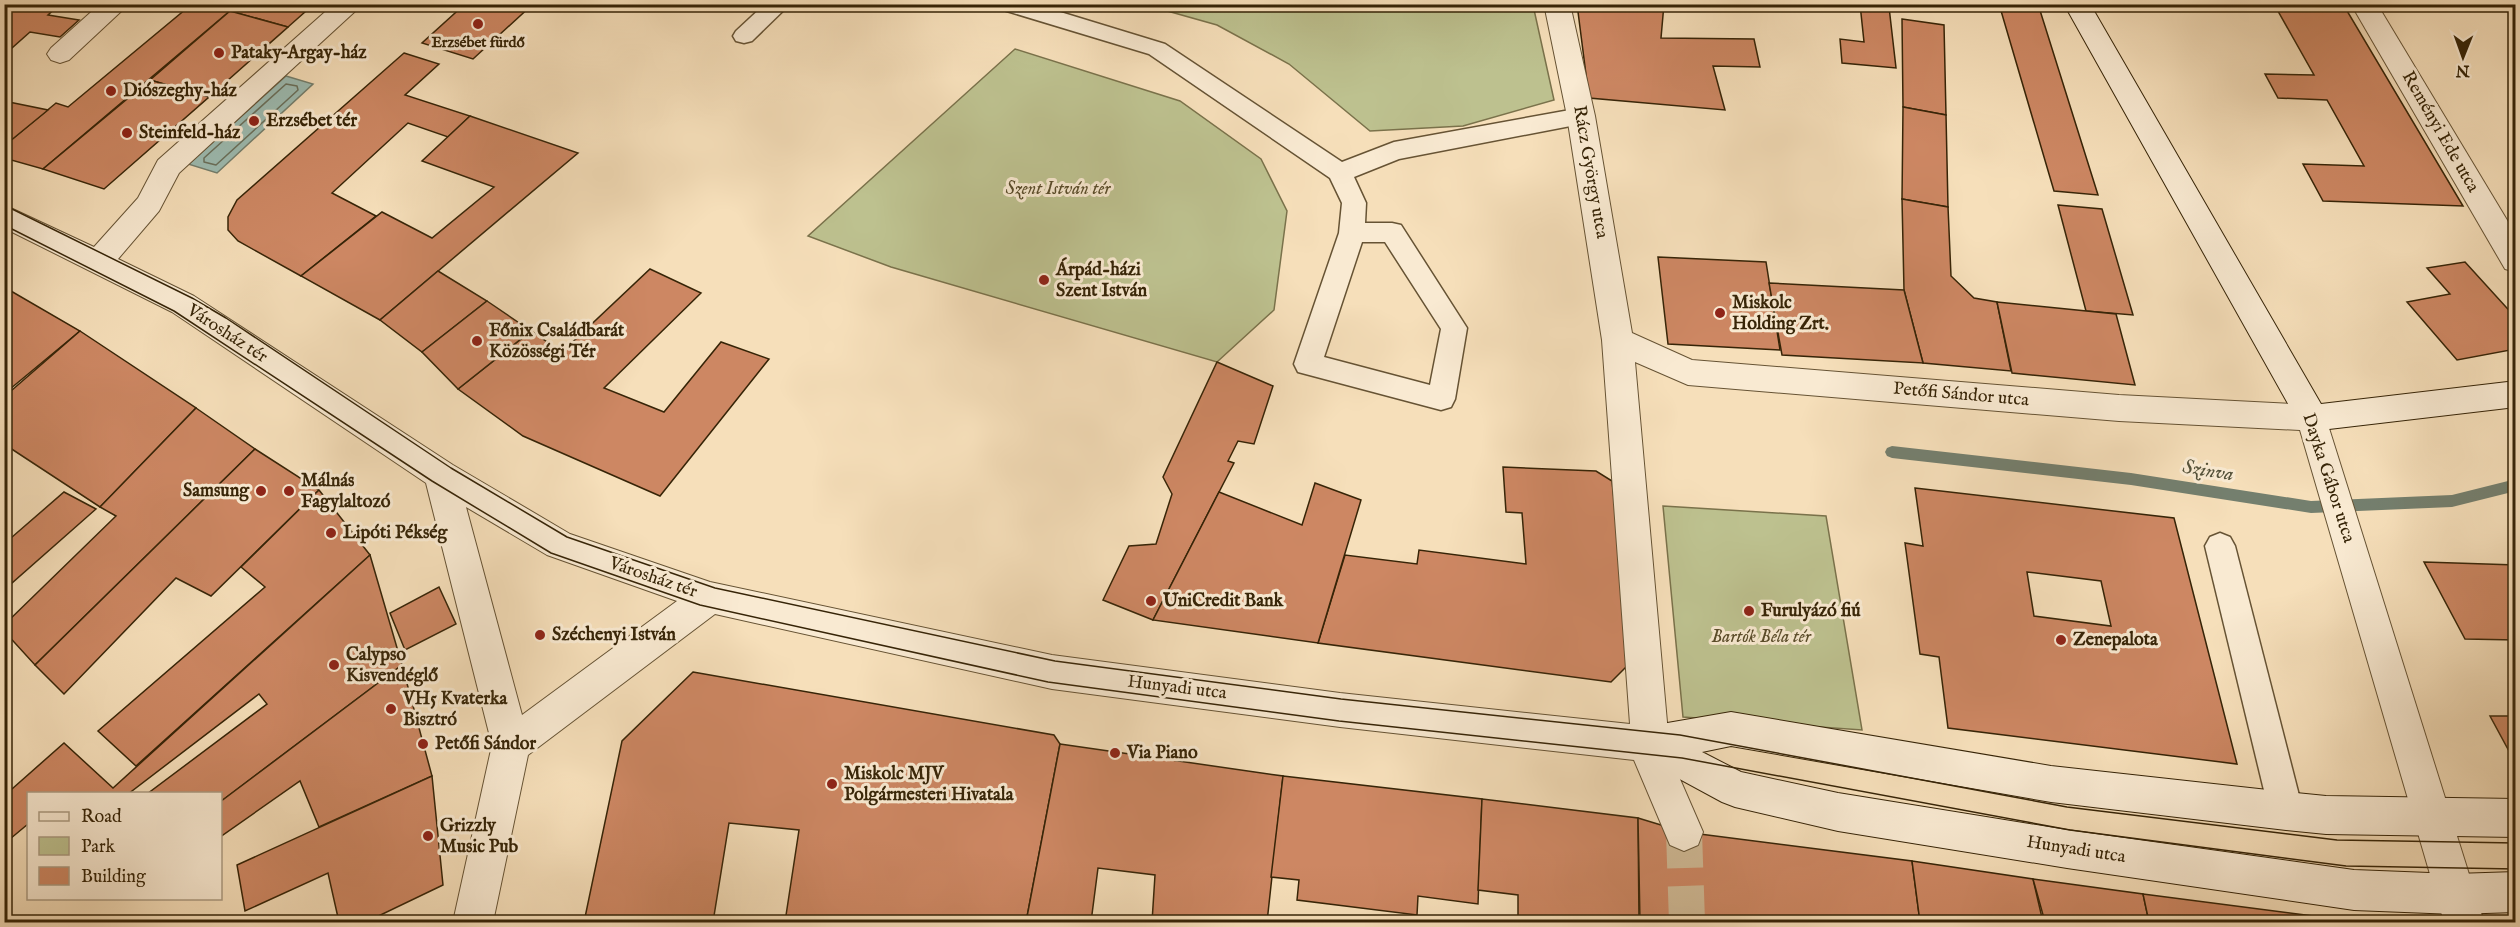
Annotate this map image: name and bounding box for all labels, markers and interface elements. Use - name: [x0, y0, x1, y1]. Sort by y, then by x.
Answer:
- marker: Erzsébet fürdő: [471, 17, 485, 31]
- north arrow: [2433, 27, 2493, 87]
- place label: Erzsébet fürdő: [431, 33, 525, 52]
- place label: Pataky–Argay-ház: [231, 42, 367, 65]
- marker: Pataky–Argay-ház: [212, 46, 226, 60]
- text: N: [2456, 60, 2471, 80]
- street label: Reményi Ede utca: [2396, 67, 2484, 197]
- place label: Diószeghy-ház: [123, 80, 238, 103]
- marker: Diószeghy-ház: [104, 84, 118, 98]
- street label: Rácz György utca: [1567, 104, 1613, 240]
- place label: Erzsébet tér: [266, 110, 357, 133]
- marker: Erzsébet tér: [247, 114, 261, 128]
- place label: Steinfeld-ház: [139, 122, 241, 145]
- marker: Steinfeld-ház: [120, 126, 134, 140]
- park label: Szent István tér: [1006, 178, 1111, 201]
- place label: Árpád-házi Szent István: [1055, 257, 1147, 303]
- marker: Árpád-házi Szent István: [1037, 273, 1051, 287]
- place label: Miskolc Holding Zrt.: [1732, 292, 1829, 336]
- street label: Városház tér: [181, 299, 272, 369]
- marker: Miskolc Holding Zrt.: [1713, 306, 1727, 320]
- place label: Főnix Családbarát Közösségi Tér: [489, 320, 625, 364]
- marker: Főnix Családbarát Közösségi Tér: [470, 334, 484, 348]
- street label: Petőfi Sándor utca: [1892, 378, 2030, 412]
- street label: Dayka Gábor utca: [2296, 410, 2360, 546]
- water label: Szinva: [2181, 455, 2235, 487]
- place label: Málnás Fagylaltozó: [301, 470, 391, 514]
- place label: Samsung: [183, 480, 250, 503]
- marker: Samsung: [254, 484, 268, 498]
- marker: Málnás Fagylaltozó: [282, 484, 296, 498]
- place label: Lipóti Pékség: [343, 522, 449, 545]
- marker: Lipóti Pékség: [324, 526, 338, 540]
- street label: Városház tér: [605, 552, 700, 604]
- place label: UniCredit Bank: [1162, 590, 1285, 613]
- marker: UniCredit Bank: [1144, 594, 1158, 608]
- place label: Furulyázó fiú: [1761, 600, 1861, 623]
- marker: Furulyázó fiú: [1742, 604, 1756, 618]
- place label: Széchenyi István: [552, 624, 676, 647]
- park label: Bartók Béla tér: [1711, 626, 1812, 649]
- marker: Széchenyi István: [533, 628, 547, 642]
- place label: Zenepalota: [2073, 629, 2159, 652]
- marker: Zenepalota: [2054, 633, 2068, 647]
- place label: Calypso Kisvendéglő: [346, 644, 438, 688]
- marker: Calypso Kisvendéglő: [327, 658, 341, 672]
- street label: Hunyadi utca: [1126, 671, 1228, 706]
- place label: VH5 Kvaterka Bisztró: [402, 688, 509, 732]
- marker: VH5 Kvaterka Bisztró: [384, 702, 398, 716]
- place label: Petőfi Sándor: [435, 733, 537, 756]
- marker: Petőfi Sándor: [416, 737, 430, 751]
- place label: Via Piano: [1126, 742, 1198, 765]
- marker: Via Piano: [1108, 746, 1122, 760]
- place label: Miskolc MJV Polgármesteri Hivatala: [844, 763, 1015, 807]
- marker: Miskolc MJV Polgármesteri Hivatala: [825, 777, 839, 791]
- legend: [27, 792, 222, 900]
- text: Road: [81, 806, 122, 829]
- place label: Grizzly Music Pub: [440, 815, 519, 859]
- marker: Grizzly Music Pub: [421, 829, 435, 843]
- street label: Hunyadi utca: [2025, 831, 2127, 869]
- text: Park: [81, 836, 116, 859]
- text: Building: [81, 866, 146, 889]

